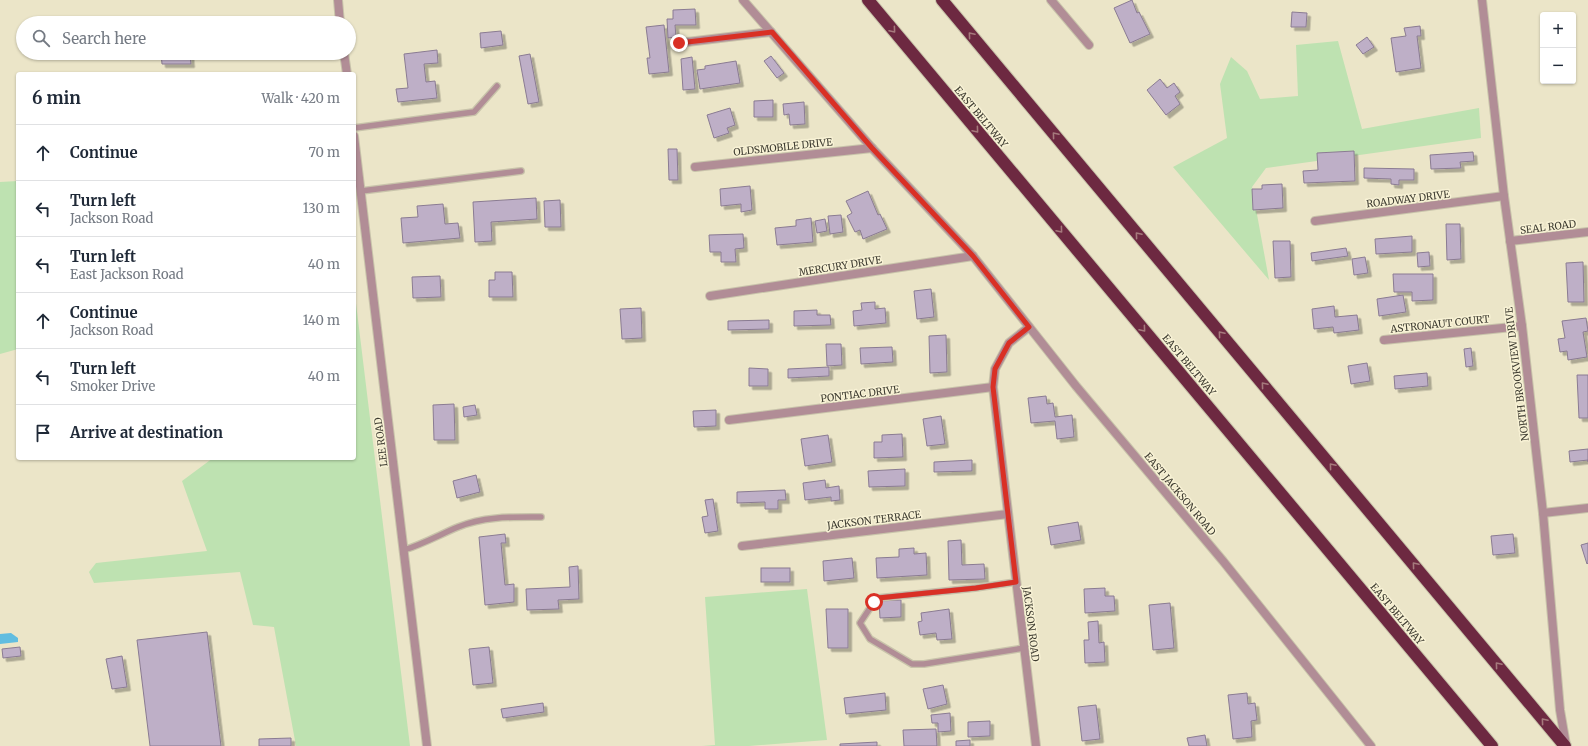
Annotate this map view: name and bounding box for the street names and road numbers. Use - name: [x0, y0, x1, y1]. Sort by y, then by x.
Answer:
- street label: EAST BELTWAY: [951, 84, 1011, 151]
- street label: OLDSMOBILE DRIVE: [733, 135, 834, 159]
- street label: ROADWAY DRIVE: [1366, 187, 1451, 211]
- street label: SEAL ROAD: [1519, 217, 1577, 237]
- street label: MERCURY DRIVE: [798, 253, 883, 279]
- street label: NORTH BROOKVIEW DRIVE: [1502, 306, 1532, 442]
- street label: ASTRONAUT COURT: [1389, 312, 1490, 336]
- street label: EAST BELTWAY: [1159, 332, 1219, 399]
- street label: PONTIAC DRIVE: [820, 383, 901, 405]
- street label: LEE ROAD: [371, 416, 390, 467]
- street label: EAST JACKSON ROAD: [1141, 450, 1219, 538]
- street label: JACKSON TERRACE: [825, 508, 922, 532]
- street label: EAST BELTWAY: [1367, 581, 1427, 648]
- street label: JACKSON ROAD: [1020, 585, 1042, 663]

